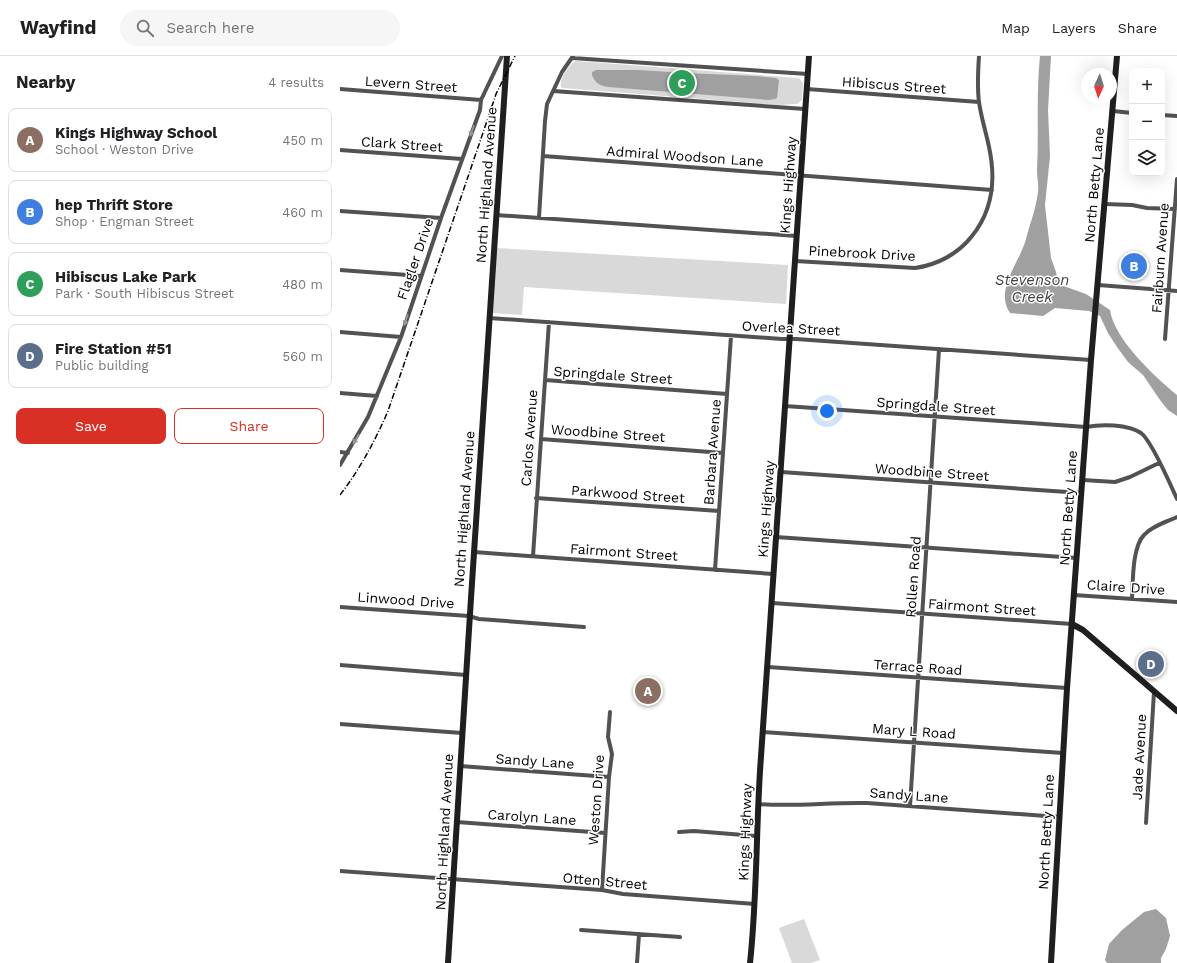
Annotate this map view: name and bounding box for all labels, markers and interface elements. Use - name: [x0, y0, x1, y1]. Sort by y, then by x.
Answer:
- search box: [120, 10, 400, 46]
- text: Wayfind: [20, 16, 96, 39]
- icon: search: [134, 17, 156, 39]
- text: Search here: [166, 19, 254, 37]
- text: Map: [1001, 20, 1030, 36]
- text: Layers: [1052, 20, 1096, 36]
- text: Share: [1118, 20, 1157, 36]
- pin: C: [669, 68, 695, 98]
- north arrow: [1081, 68, 1117, 104]
- map controls: [1129, 68, 1165, 176]
- button: +: [1129, 68, 1165, 104]
- text: Nearby: [16, 72, 75, 92]
- street label: Levern Street: [364, 73, 458, 95]
- street label: Hibiscus Street: [841, 73, 947, 97]
- text: 4 results: [268, 75, 324, 90]
- button: −: [1129, 104, 1165, 140]
- street label: North Highland Avenue: [473, 106, 499, 264]
- text: Kings Highway School: [55, 124, 217, 142]
- one-way arrow: [469, 125, 475, 137]
- street label: North Betty Lane: [1081, 127, 1107, 243]
- text: A: [26, 133, 34, 148]
- text: 450 m: [283, 133, 323, 148]
- street label: Clark Street: [361, 133, 444, 155]
- street label: Kings Highway: [777, 135, 799, 234]
- button: layers: [1129, 140, 1165, 176]
- text: School · Weston Drive: [55, 142, 194, 157]
- street label: Admiral Woodson Lane: [606, 143, 764, 169]
- text: hep Thrift Store: [55, 196, 173, 214]
- street label: Fairburn Avenue: [1148, 202, 1172, 314]
- text: B: [26, 205, 34, 220]
- text: 460 m: [282, 205, 323, 220]
- text: Shop · Engman Street: [55, 214, 194, 229]
- street label: Flagler Drive: [394, 216, 436, 302]
- street label: Pinebrook Drive: [808, 242, 916, 264]
- pin: B: [1121, 251, 1147, 281]
- text: Hibiscus Lake Park: [55, 268, 196, 286]
- water label: Stevenson Creek: [995, 271, 1069, 306]
- text: C: [26, 277, 34, 292]
- text: 480 m: [282, 277, 323, 292]
- text: Park · South Hibiscus Street: [55, 286, 234, 301]
- one-way arrow: [403, 314, 409, 326]
- street label: Overlea Street: [741, 317, 841, 339]
- text: Fire Station #51: [55, 340, 172, 358]
- text: D: [25, 349, 35, 364]
- text: 560 m: [283, 349, 323, 364]
- text: Public building: [55, 358, 148, 373]
- street label: Springdale Street: [553, 363, 673, 387]
- street label: Carlos Avenue: [518, 389, 540, 487]
- street label: Springdale Street: [876, 394, 996, 418]
- street label: Barbara Avenue: [700, 398, 724, 506]
- your location: [817, 401, 837, 421]
- button: Save: [16, 408, 166, 444]
- button: Share: [174, 408, 324, 444]
- street label: Woodbine Street: [550, 421, 666, 445]
- street label: North Highland Avenue: [451, 430, 477, 588]
- one-way arrow: [352, 433, 359, 445]
- street label: North Betty Lane: [1056, 450, 1080, 566]
- street label: Kings Highway: [755, 459, 777, 558]
- street label: Woodbine Street: [874, 460, 990, 484]
- street label: Parkwood Street: [571, 482, 686, 506]
- street label: Rollen Road: [902, 536, 924, 618]
- street label: Fairmont Street: [569, 540, 679, 564]
- street label: Claire Drive: [1086, 576, 1166, 598]
- street label: Linwood Drive: [357, 589, 455, 611]
- street label: Fairmont Street: [927, 595, 1037, 619]
- pin: D: [1138, 649, 1164, 679]
- street label: Terrace Road: [873, 656, 963, 678]
- pin: A: [635, 676, 661, 706]
- street label: Jade Avenue: [1129, 714, 1149, 800]
- street label: Mary L Road: [871, 720, 957, 742]
- street label: Sandy Lane: [495, 750, 575, 772]
- street label: North Highland Avenue: [432, 753, 456, 911]
- street label: Weston Drive: [585, 754, 607, 846]
- street label: North Betty Lane: [1035, 774, 1057, 890]
- street label: Kings Highway: [735, 782, 755, 881]
- street label: Sandy Lane: [869, 784, 949, 806]
- street label: Carolyn Lane: [487, 806, 577, 828]
- street label: Otten Street: [562, 869, 648, 893]

